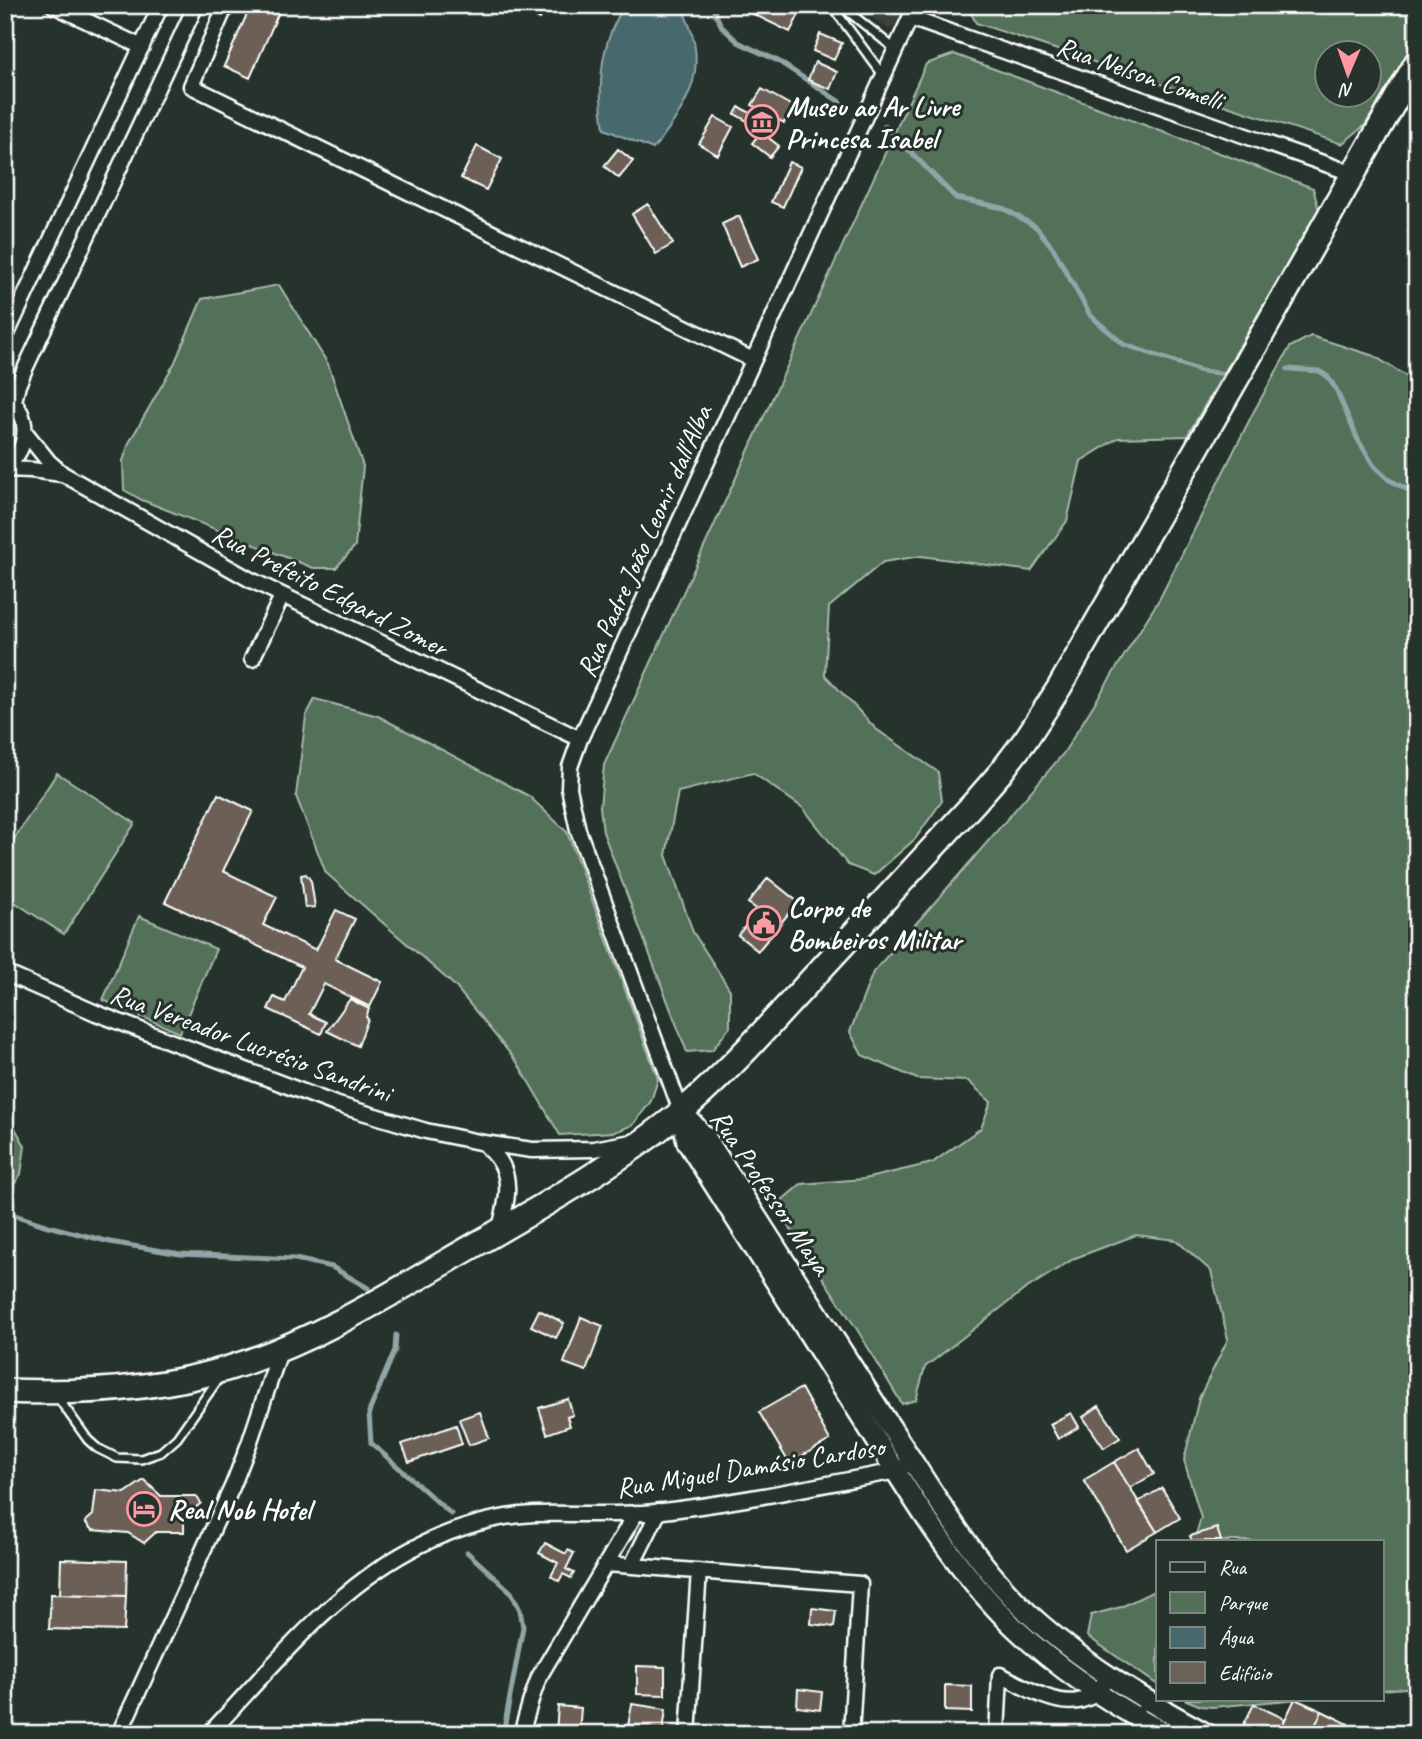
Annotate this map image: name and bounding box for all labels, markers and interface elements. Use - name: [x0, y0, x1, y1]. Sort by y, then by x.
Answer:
- street label: Rua Nelson Comelli: [1052, 28, 1231, 119]
- north arrow: [1314, 38, 1384, 108]
- text: N: [1338, 78, 1354, 102]
- place label: Museu ao Ar Livre Princesa Isabel: [786, 89, 962, 156]
- museum icon: Museu ao Ar Livre Princesa Isabel: [743, 103, 781, 141]
- street label: Rua Padre João Leonir dall'Alba: [568, 398, 720, 682]
- street label: Rua Prefeito Edgard Zomer: [206, 516, 455, 665]
- place label: Corpo de Bombeiros Militar: [788, 890, 964, 957]
- public building icon: Corpo de Bombeiros Militar: [745, 904, 783, 942]
- street label: Rua Vereador Lucrésio Sandrini: [106, 976, 400, 1111]
- street label: Rua Professor Maya: [703, 1103, 840, 1283]
- street label: Rua Miguel Damásio Cardoso: [613, 1428, 890, 1505]
- hotel icon: Real Nob Hotel: [125, 1490, 163, 1528]
- place label: Real Nob Hotel: [168, 1492, 317, 1527]
- legend: [1156, 1540, 1384, 1700]
- text: Rua: [1219, 1554, 1247, 1580]
- text: Parque: [1219, 1590, 1268, 1616]
- text: Água: [1219, 1624, 1255, 1650]
- text: Edifício: [1219, 1660, 1274, 1686]

